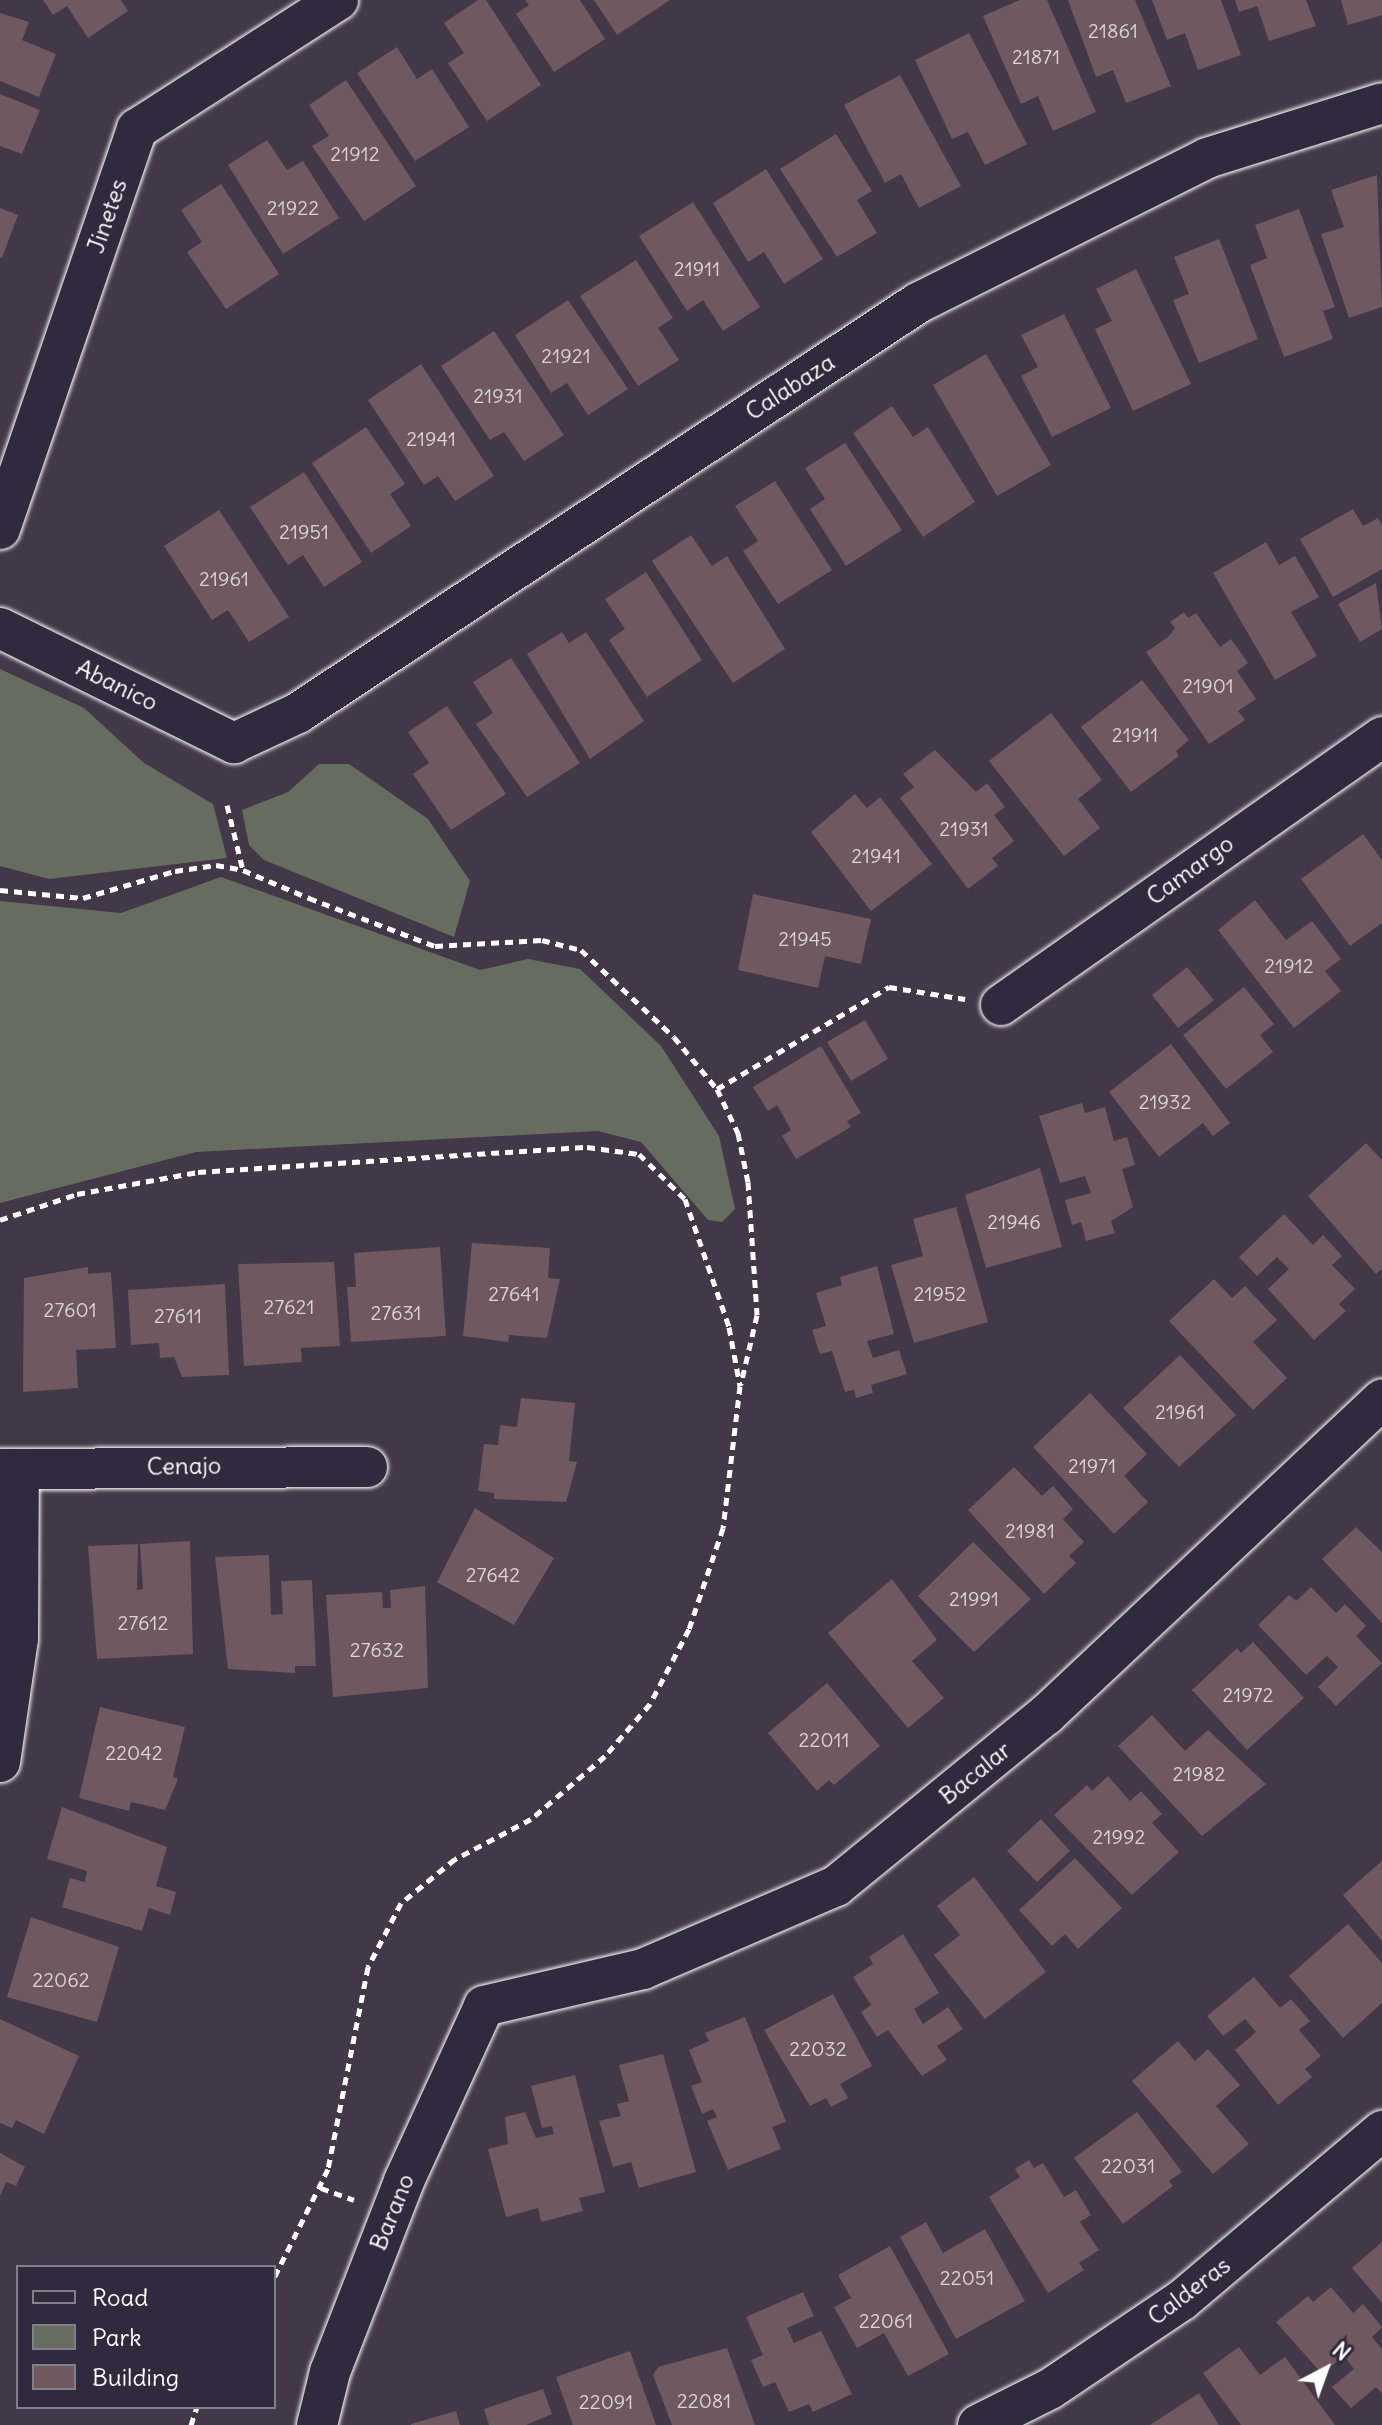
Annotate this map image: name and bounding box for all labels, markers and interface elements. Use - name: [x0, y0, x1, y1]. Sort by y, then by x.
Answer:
- house number: 21861: [1088, 18, 1138, 42]
- house number: 21871: [1012, 44, 1060, 68]
- house number: 21912: [330, 141, 380, 165]
- street label: Jinetes: [81, 175, 133, 257]
- house number: 21922: [267, 195, 319, 219]
- house number: 21911: [674, 256, 720, 280]
- house number: 21921: [541, 343, 591, 367]
- street label: Calabaza: [740, 348, 840, 426]
- house number: 21931: [473, 383, 523, 407]
- house number: 21941: [406, 426, 456, 450]
- house number: 21951: [279, 519, 329, 543]
- house number: 21961: [199, 566, 249, 590]
- street label: Abanico: [72, 653, 162, 717]
- house number: 21901: [1182, 673, 1234, 697]
- house number: 21911: [1112, 722, 1158, 746]
- house number: 21931: [939, 816, 989, 840]
- street label: Camargo: [1141, 829, 1239, 911]
- house number: 21941: [851, 843, 901, 867]
- house number: 21945: [778, 926, 832, 950]
- house number: 21912: [1264, 953, 1314, 977]
- house number: 21932: [1139, 1089, 1191, 1113]
- house number: 21946: [987, 1209, 1041, 1233]
- house number: 27641: [488, 1281, 540, 1305]
- house number: 21952: [914, 1281, 966, 1305]
- house number: 27621: [264, 1294, 314, 1318]
- house number: 27601: [43, 1297, 97, 1321]
- house number: 27631: [370, 1300, 422, 1324]
- house number: 27611: [154, 1303, 202, 1327]
- house number: 21961: [1155, 1399, 1205, 1423]
- street label: Cenajo: [146, 1451, 222, 1481]
- house number: 21971: [1068, 1453, 1116, 1477]
- house number: 21981: [1005, 1518, 1055, 1542]
- house number: 27642: [466, 1562, 520, 1586]
- house number: 21991: [949, 1586, 999, 1610]
- house number: 27612: [118, 1610, 168, 1634]
- house number: 27632: [350, 1637, 404, 1661]
- house number: 21972: [1222, 1682, 1274, 1706]
- house number: 22011: [799, 1727, 849, 1751]
- street label: Bacalar: [933, 1735, 1017, 1811]
- house number: 22042: [105, 1740, 163, 1764]
- house number: 21982: [1173, 1761, 1225, 1785]
- house number: 21992: [1093, 1824, 1145, 1848]
- house number: 22062: [32, 1967, 90, 1991]
- house number: 22032: [789, 2036, 847, 2060]
- house number: 22031: [1101, 2153, 1155, 2177]
- street label: Barano: [364, 2169, 420, 2255]
- street label: Calderas: [1142, 2251, 1236, 2331]
- legend: [16, 2265, 276, 2409]
- house number: 22051: [940, 2265, 994, 2289]
- text: Road: [92, 2282, 148, 2312]
- house number: 22061: [859, 2308, 913, 2332]
- text: Park: [92, 2322, 142, 2352]
- north arrow: [1286, 2329, 1366, 2409]
- text: N: [1327, 2335, 1357, 2366]
- text: Building: [92, 2362, 179, 2392]
- house number: 22081: [677, 2388, 731, 2412]
- house number: 22091: [579, 2389, 633, 2413]

